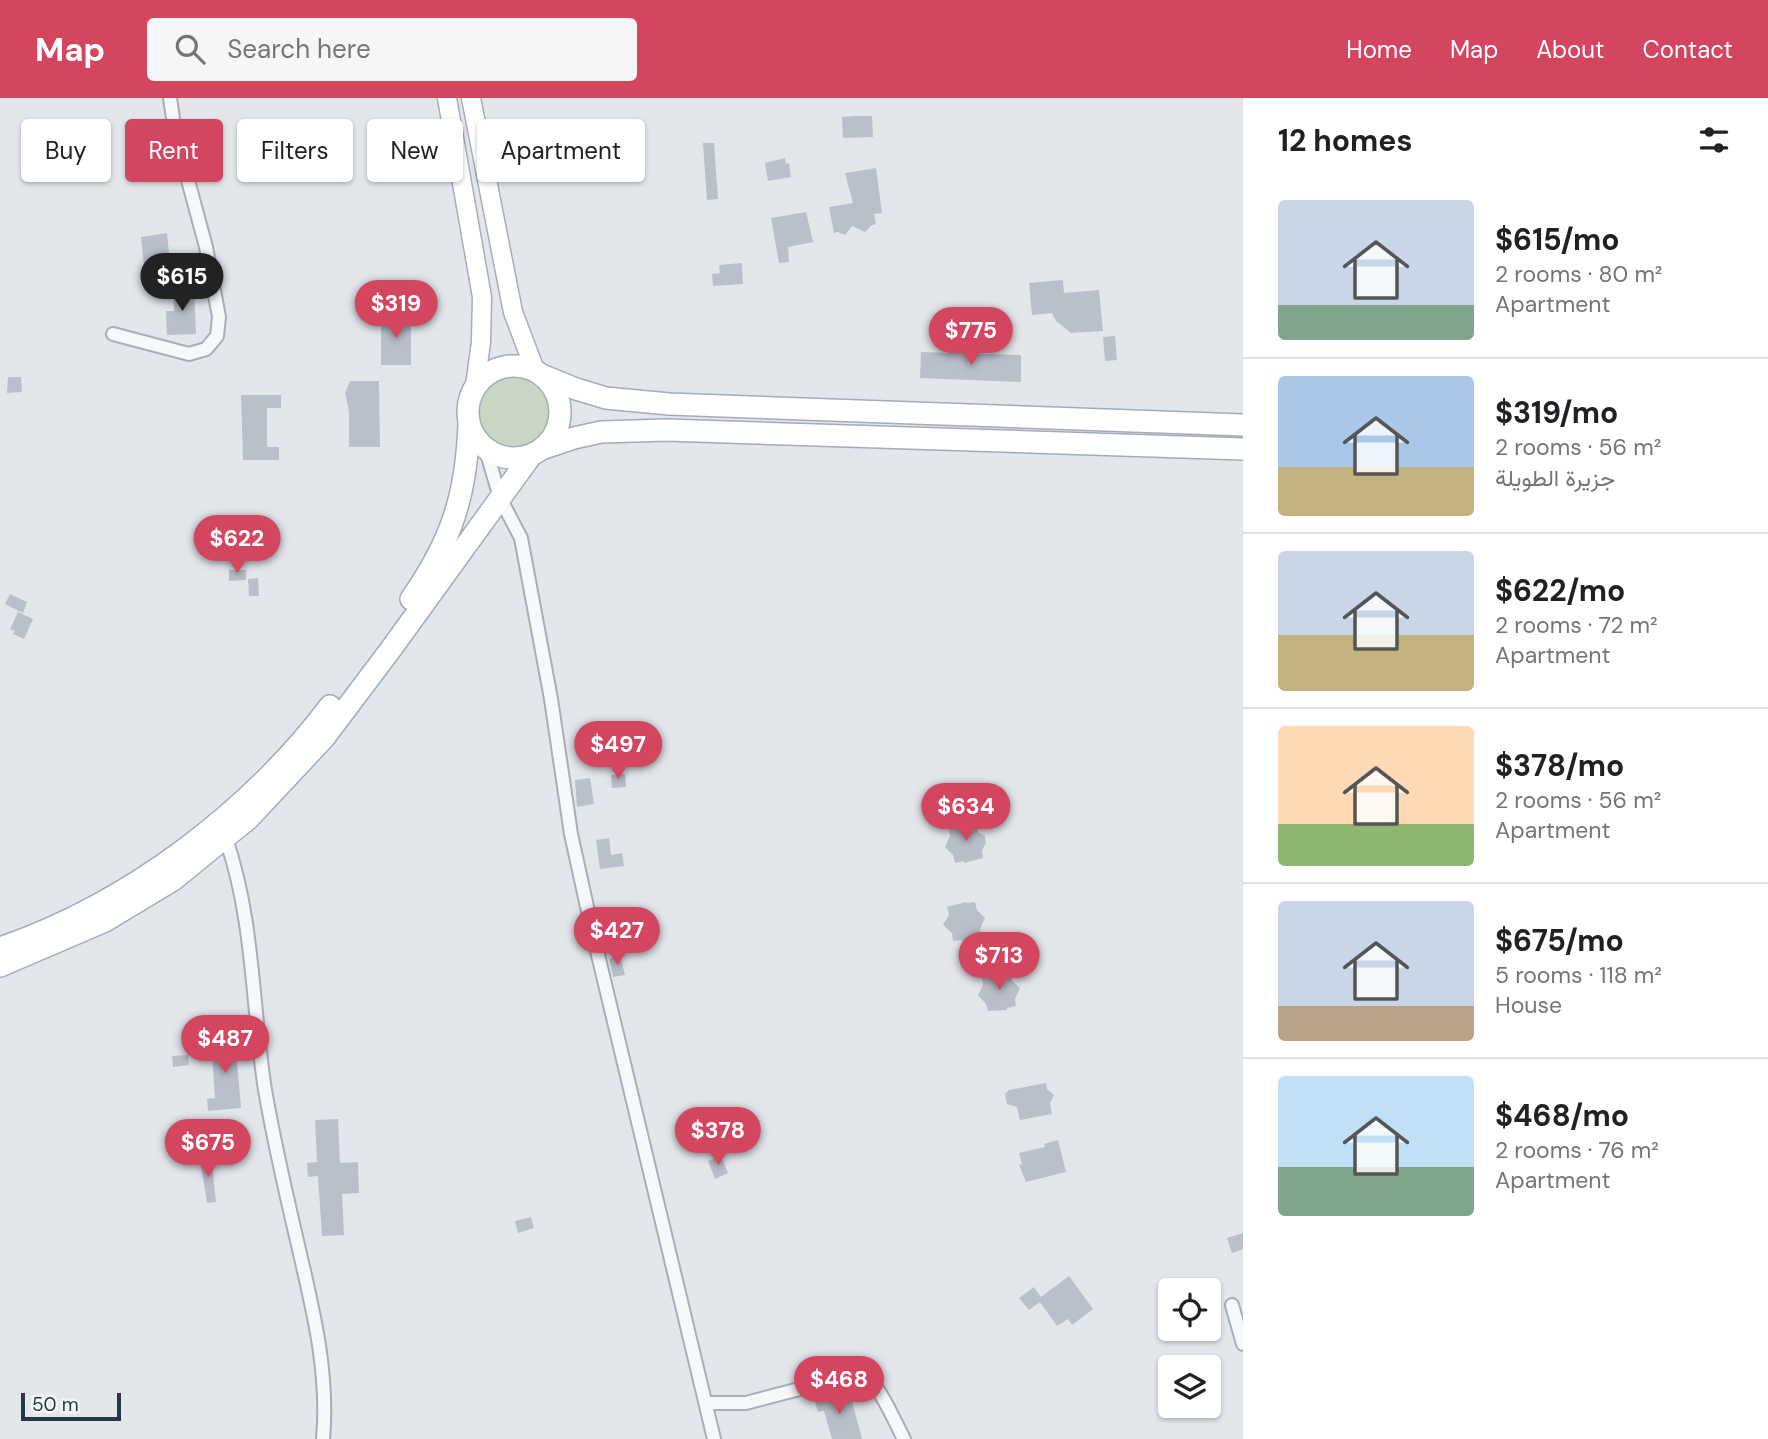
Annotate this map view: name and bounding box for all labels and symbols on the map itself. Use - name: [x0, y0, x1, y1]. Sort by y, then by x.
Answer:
- pin: $615: [141, 254, 223, 313]
- pin: $319: [355, 280, 437, 340]
- pin: $775: [930, 308, 1012, 367]
- pin: $622: [196, 516, 278, 575]
- pin: $497: [577, 722, 659, 781]
- pin: $634: [925, 784, 1007, 843]
- pin: $427: [576, 908, 658, 967]
- pin: $713: [958, 932, 1040, 992]
- pin: $487: [184, 1016, 266, 1075]
- pin: $378: [677, 1108, 759, 1167]
- pin: $675: [167, 1119, 249, 1179]
- pin: $468: [798, 1356, 880, 1416]
- scale bar: [21, 1390, 121, 1422]

